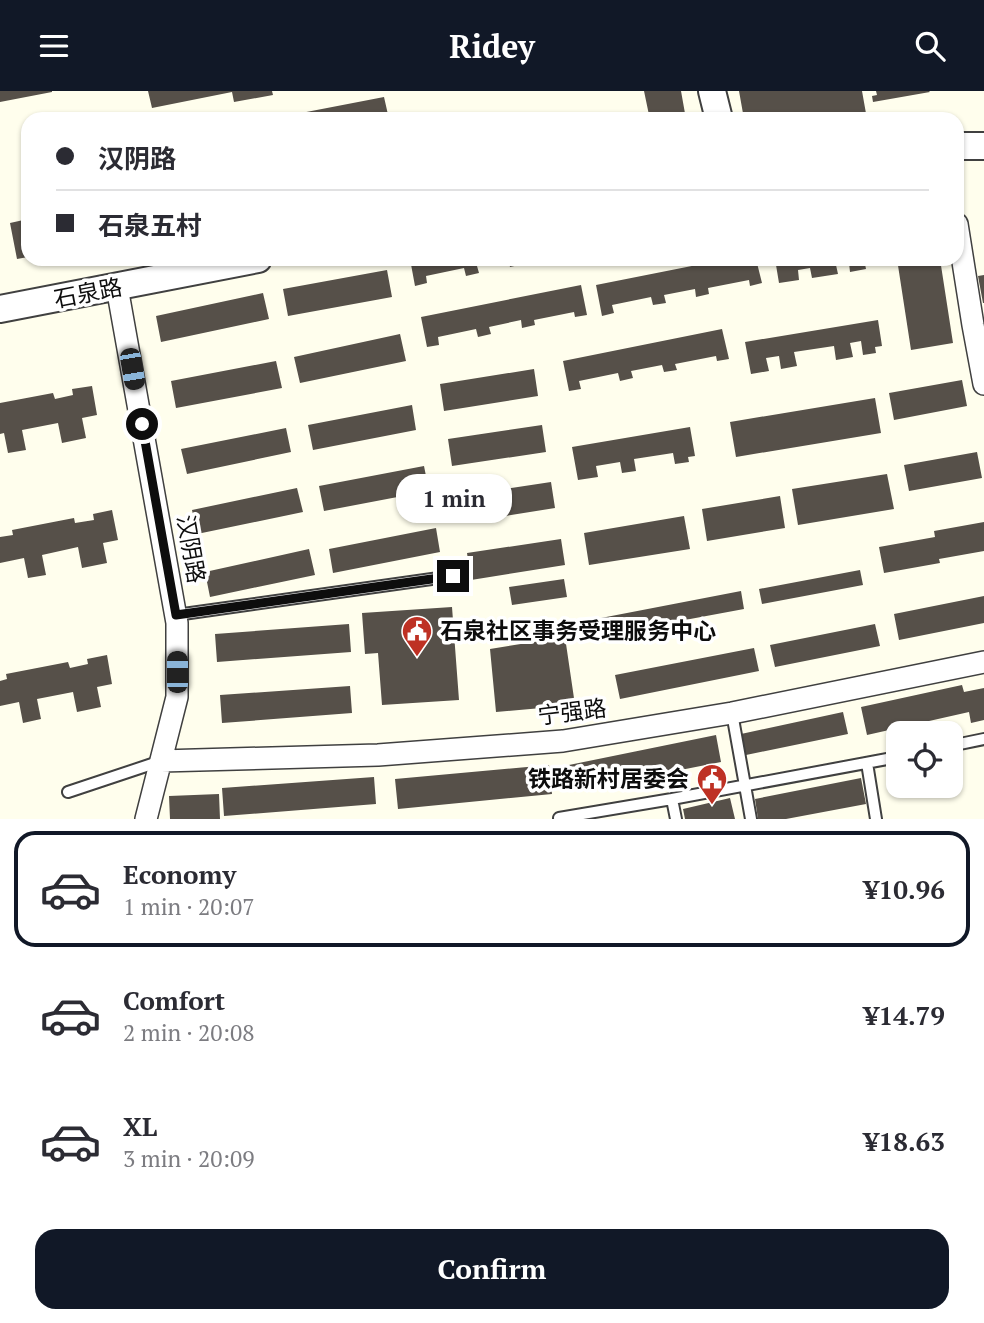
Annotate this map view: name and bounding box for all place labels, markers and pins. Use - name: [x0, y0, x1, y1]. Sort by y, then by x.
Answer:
- public building icon: 石泉社区事务受理服务中心: [400, 614, 434, 658]
- place label: 石泉社区事务受理服务中心: [440, 615, 716, 646]
- public building icon: 铁路新村居委会: [695, 762, 729, 806]
- place label: 铁路新村居委会: [528, 763, 689, 794]

